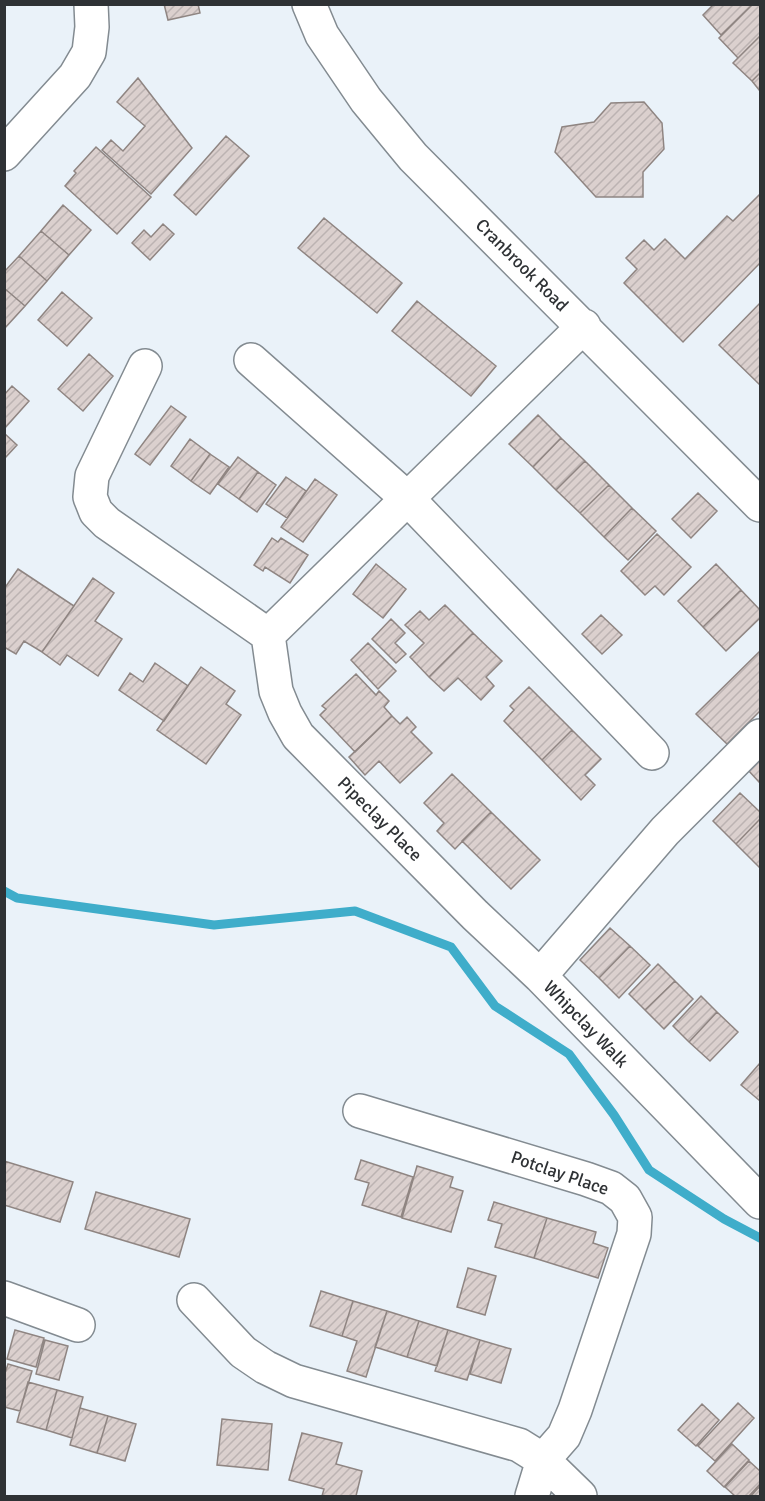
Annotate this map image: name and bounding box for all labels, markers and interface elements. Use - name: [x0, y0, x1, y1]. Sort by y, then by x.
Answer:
- street label: Cranbrook Road: [471, 214, 573, 316]
- street label: Pipeclay Place: [333, 772, 427, 866]
- street label: Whipclay Walk: [539, 976, 633, 1072]
- street label: Potclay Place: [508, 1146, 612, 1200]

